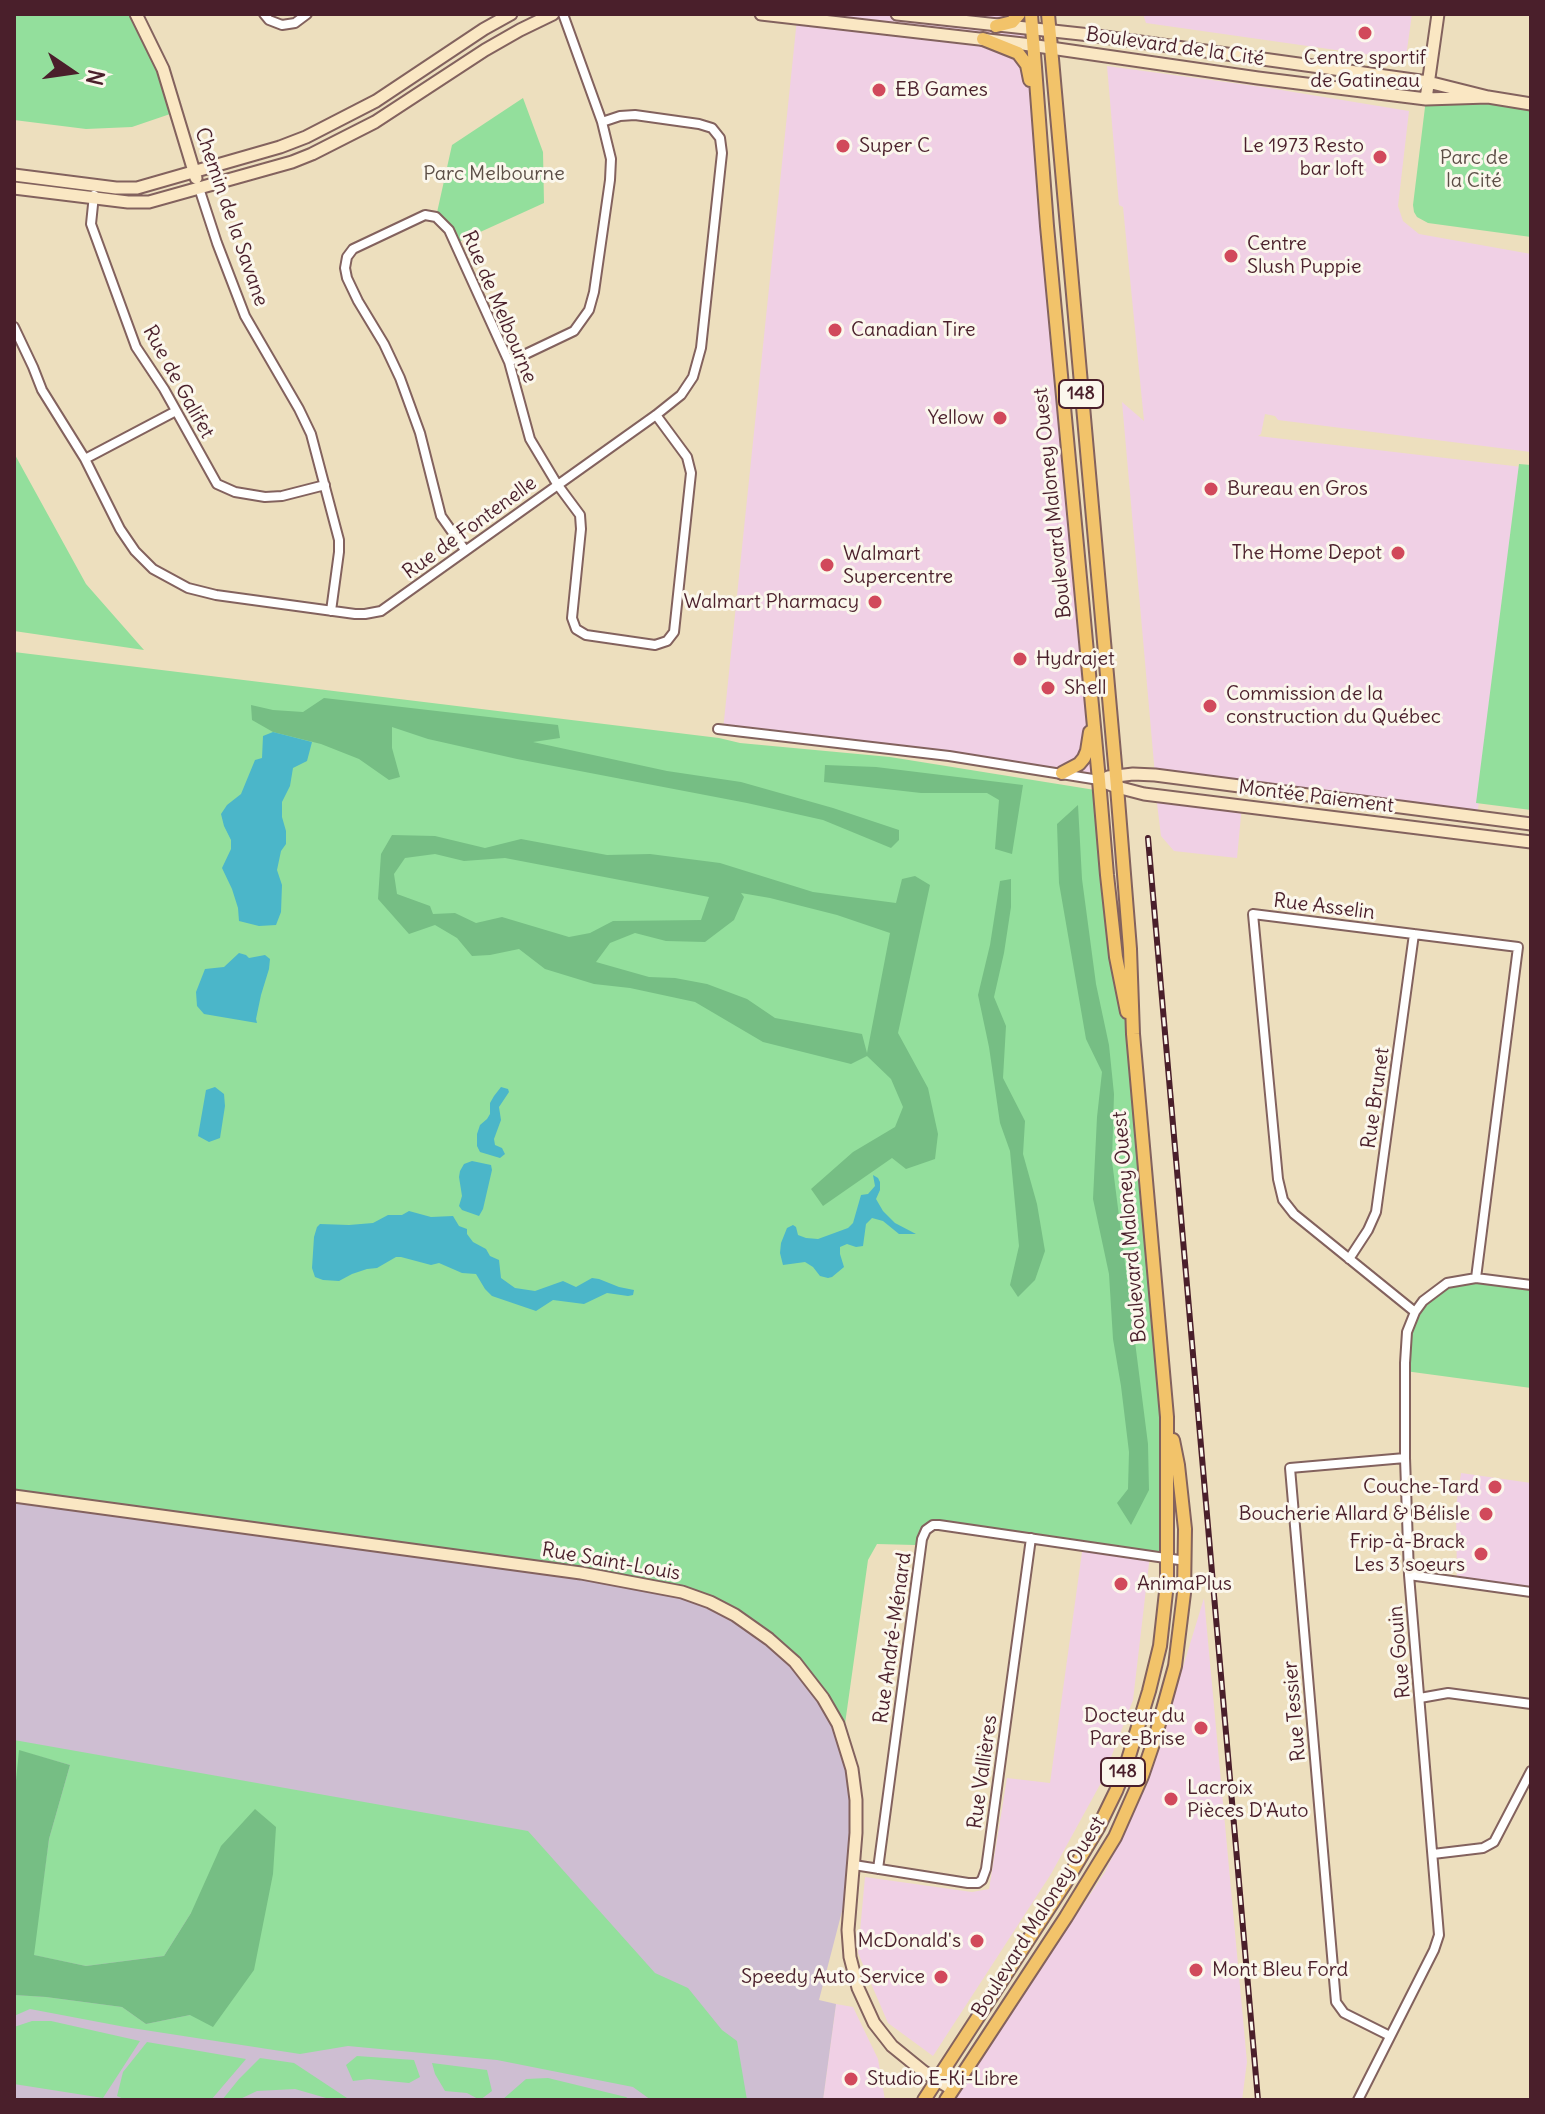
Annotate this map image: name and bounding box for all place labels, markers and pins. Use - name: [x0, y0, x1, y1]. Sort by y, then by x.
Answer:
- marker: Centre sportif de Gatineau: [1356, 24, 1374, 42]
- place label: Centre sportif de Gatineau: [1304, 46, 1426, 93]
- place label: EB Games: [895, 78, 988, 102]
- marker: EB Games: [870, 81, 888, 99]
- place label: Super C: [859, 134, 930, 158]
- place label: Le 1973 Resto bar loft: [1243, 134, 1364, 181]
- marker: Super C: [834, 137, 852, 155]
- marker: Le 1973 Resto bar loft: [1371, 148, 1389, 166]
- place label: Centre Slush Puppie: [1247, 232, 1361, 279]
- marker: Centre Slush Puppie: [1222, 247, 1240, 265]
- place label: Canadian Tire: [851, 318, 976, 342]
- marker: Canadian Tire: [826, 321, 844, 339]
- place label: Yellow: [928, 406, 984, 430]
- marker: Yellow: [991, 409, 1009, 427]
- place label: Bureau en Gros: [1227, 477, 1368, 501]
- marker: Bureau en Gros: [1202, 480, 1220, 498]
- place label: The Home Depot: [1232, 541, 1382, 565]
- place label: Walmart Supercentre: [843, 542, 953, 589]
- marker: The Home Depot: [1389, 544, 1407, 562]
- marker: Walmart Supercentre: [818, 556, 836, 574]
- place label: Walmart Pharmacy: [683, 590, 859, 614]
- marker: Walmart Pharmacy: [866, 593, 884, 611]
- place label: Hydrajet: [1036, 647, 1115, 671]
- marker: Hydrajet: [1011, 650, 1029, 668]
- place label: Shell: [1064, 676, 1106, 700]
- marker: Shell: [1039, 679, 1057, 697]
- place label: Commission de la construction du Québec: [1226, 682, 1441, 729]
- marker: Commission de la construction du Québec: [1201, 697, 1219, 715]
- place label: Couche-Tard: [1363, 1475, 1479, 1499]
- marker: Couche-Tard: [1486, 1478, 1504, 1496]
- place label: Boucherie Allard & Bélisle: [1238, 1502, 1470, 1526]
- marker: Boucherie Allard & Bélisle: [1477, 1505, 1495, 1523]
- place label: Frip-à-Brack Les 3 soeurs: [1350, 1530, 1465, 1577]
- marker: Frip-à-Brack Les 3 soeurs: [1472, 1545, 1490, 1563]
- place label: AnimaPlus: [1137, 1572, 1232, 1596]
- marker: AnimaPlus: [1112, 1575, 1130, 1593]
- place label: Docteur du Pare-Brise: [1084, 1704, 1185, 1751]
- marker: Docteur du Pare-Brise: [1192, 1719, 1210, 1737]
- place label: Lacroix Pièces D'Auto: [1187, 1776, 1308, 1823]
- marker: Lacroix Pièces D'Auto: [1162, 1790, 1180, 1808]
- place label: McDonald's: [857, 1929, 961, 1953]
- marker: McDonald's: [968, 1932, 986, 1950]
- place label: Mont Bleu Ford: [1212, 1958, 1348, 1982]
- marker: Mont Bleu Ford: [1187, 1961, 1205, 1979]
- place label: Speedy Auto Service: [741, 1965, 925, 1989]
- marker: Speedy Auto Service: [932, 1968, 950, 1986]
- place label: Studio E-Ki-Libre: [867, 2067, 1018, 2091]
- marker: Studio E-Ki-Libre: [842, 2070, 860, 2088]

